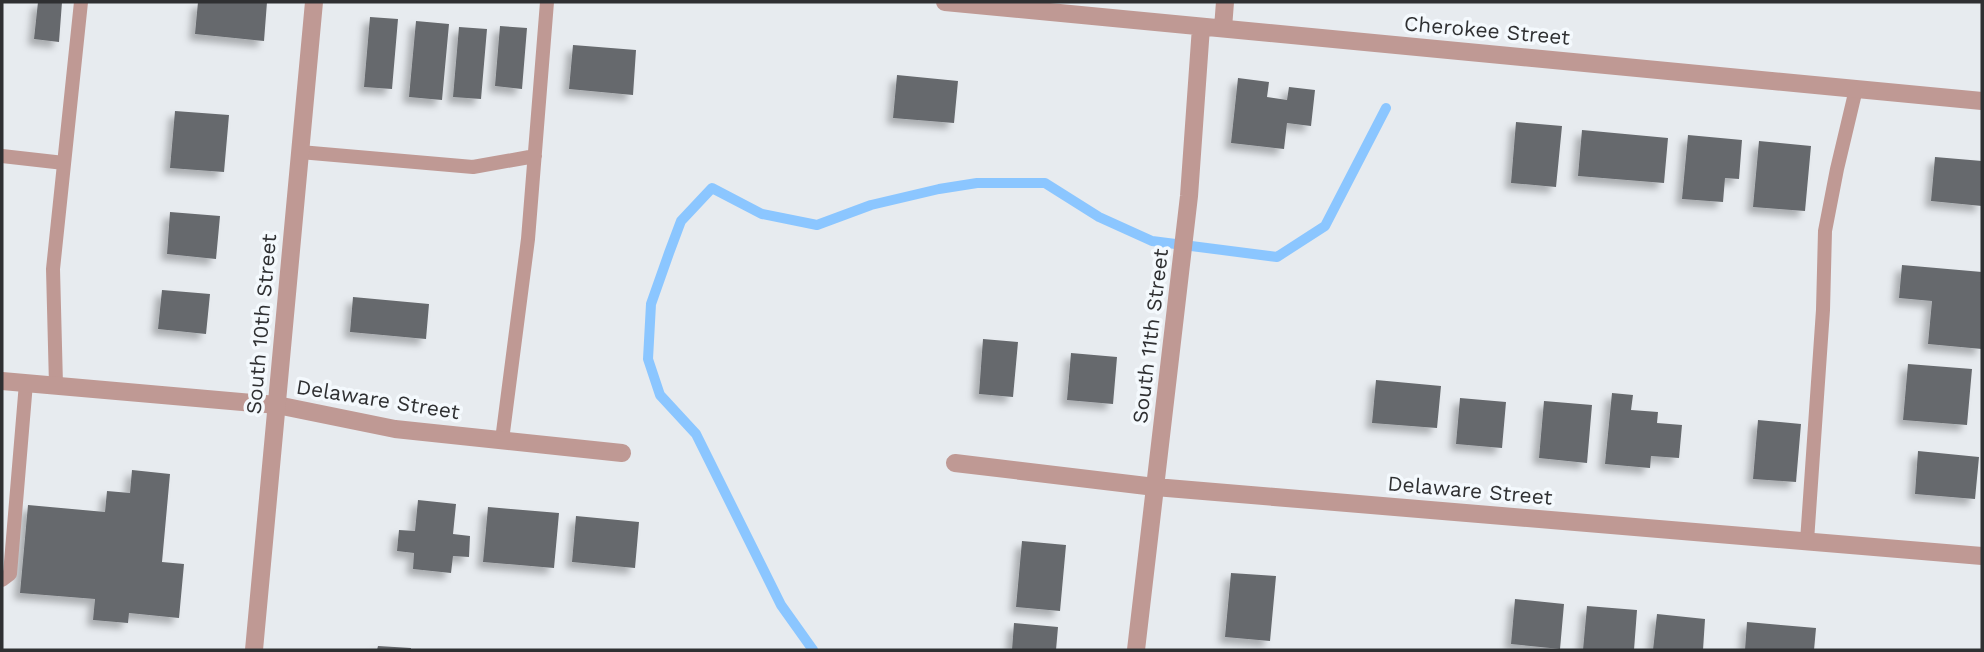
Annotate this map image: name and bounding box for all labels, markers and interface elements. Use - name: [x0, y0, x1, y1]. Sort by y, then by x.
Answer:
- street label: Cherokee Street: [1403, 10, 1571, 50]
- street label: South 10th Street: [241, 233, 281, 415]
- street label: South 11th Street: [1127, 247, 1173, 425]
- street label: Delaware Street: [294, 374, 462, 424]
- street label: Delaware Street: [1387, 470, 1554, 510]

